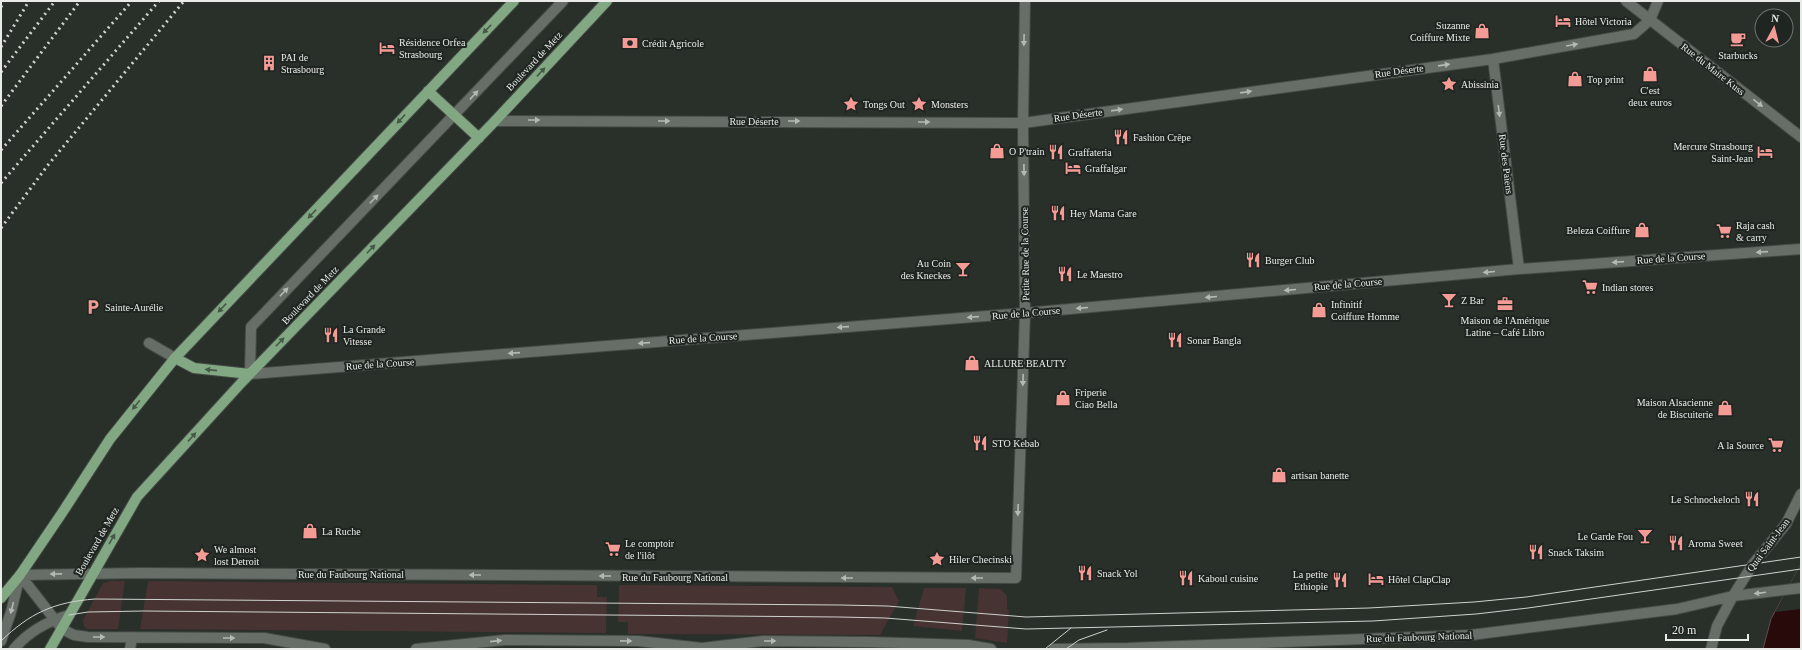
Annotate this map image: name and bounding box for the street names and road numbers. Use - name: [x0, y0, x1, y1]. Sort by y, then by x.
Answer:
- street label: Boulevard de Metz: [504, 29, 565, 93]
- street label: Rue du Maire Kuss: [1679, 41, 1747, 97]
- street label: Rue Déserte: [1374, 62, 1425, 80]
- street label: Rue Déserte: [1053, 106, 1104, 124]
- street label: Rue Déserte: [729, 116, 779, 127]
- street label: Rue des Païens: [1497, 133, 1515, 195]
- street label: Petite Rue de la Course: [1019, 206, 1031, 301]
- street label: Rue de la Course: [1636, 250, 1706, 266]
- street label: Boulevard de Metz: [279, 263, 341, 326]
- street label: Rue de la Course: [1313, 275, 1383, 292]
- street label: Rue de la Course: [991, 304, 1061, 321]
- street label: Rue de la Course: [668, 330, 738, 346]
- street label: Rue de la Course: [345, 356, 415, 372]
- street label: Boulevard de Metz: [73, 505, 121, 577]
- street label: Quai Saint-Jean: [1744, 516, 1792, 574]
- street label: Rue du Faubourg National: [298, 569, 404, 580]
- street label: Rue du Faubourg National: [622, 572, 728, 583]
- street label: Rue du Faubourg National: [1366, 630, 1472, 644]

